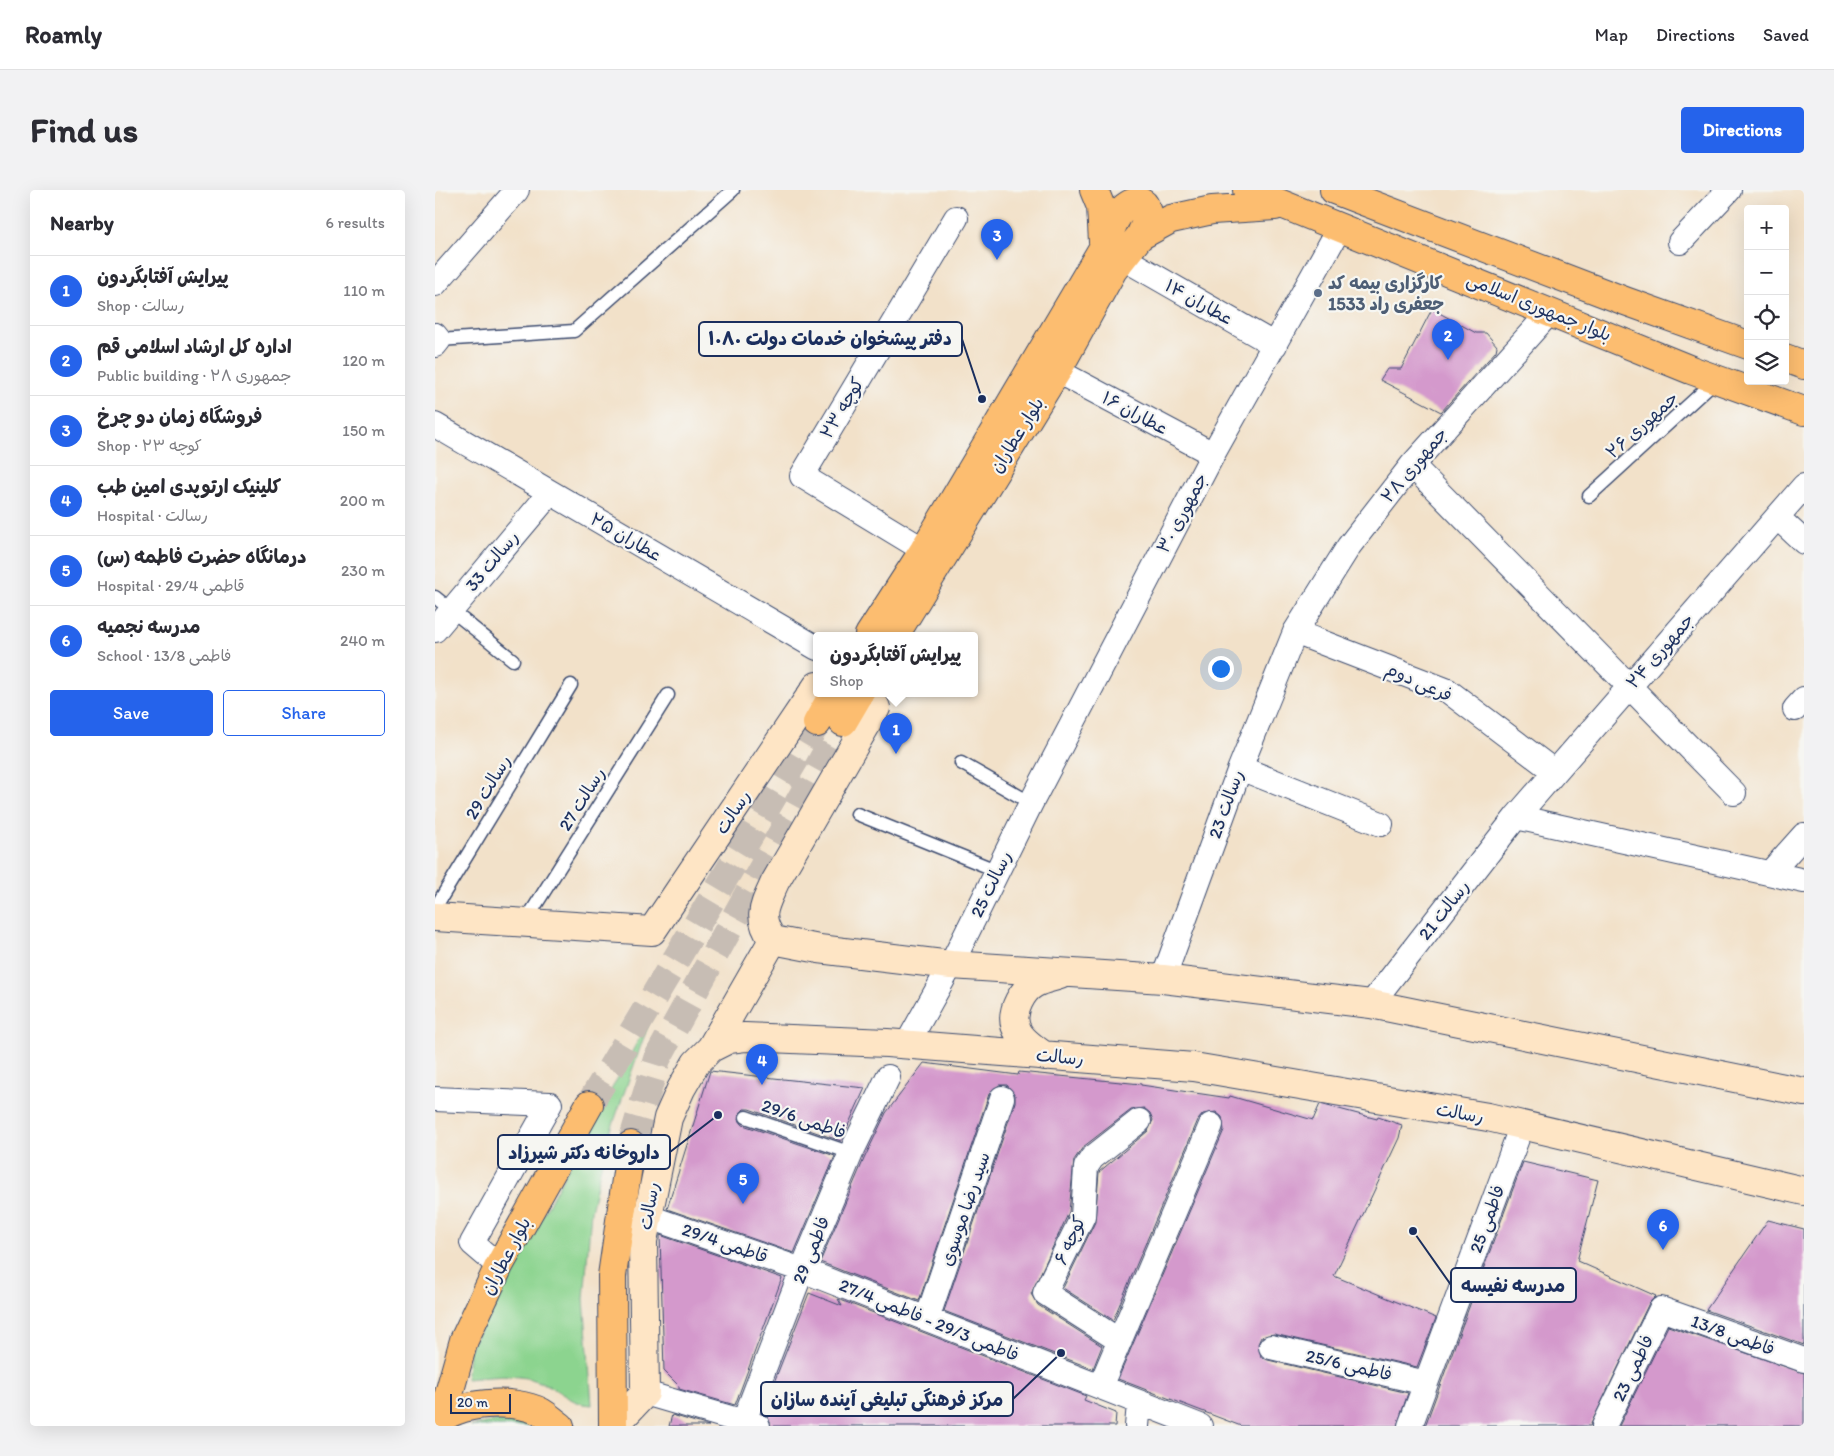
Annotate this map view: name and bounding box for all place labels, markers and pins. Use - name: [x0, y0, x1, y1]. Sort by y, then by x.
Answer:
- pin: 3: [981, 219, 1013, 260]
- place label: کارگزاری بیمه کد 1533 جعفری راد: [1328, 272, 1444, 315]
- marker: کارگزاری بیمه کد 1533 جعفری راد: [1312, 287, 1324, 299]
- pin: 2: [1432, 319, 1464, 360]
- callout: دفتر پیشخوان خدمات دولت ۱۰۸۰: [699, 322, 962, 356]
- pin: 1: [880, 713, 912, 754]
- pin: 4: [746, 1044, 778, 1085]
- callout: داروخانه دکتر شیرزاد: [498, 1135, 670, 1169]
- pin: 5: [727, 1163, 759, 1204]
- pin: 6: [1647, 1209, 1679, 1250]
- callout: مدرسه نفیسه: [1451, 1268, 1576, 1302]
- callout: مرکز فرهنگی تبلیغی آینده سازان: [761, 1382, 1013, 1416]

